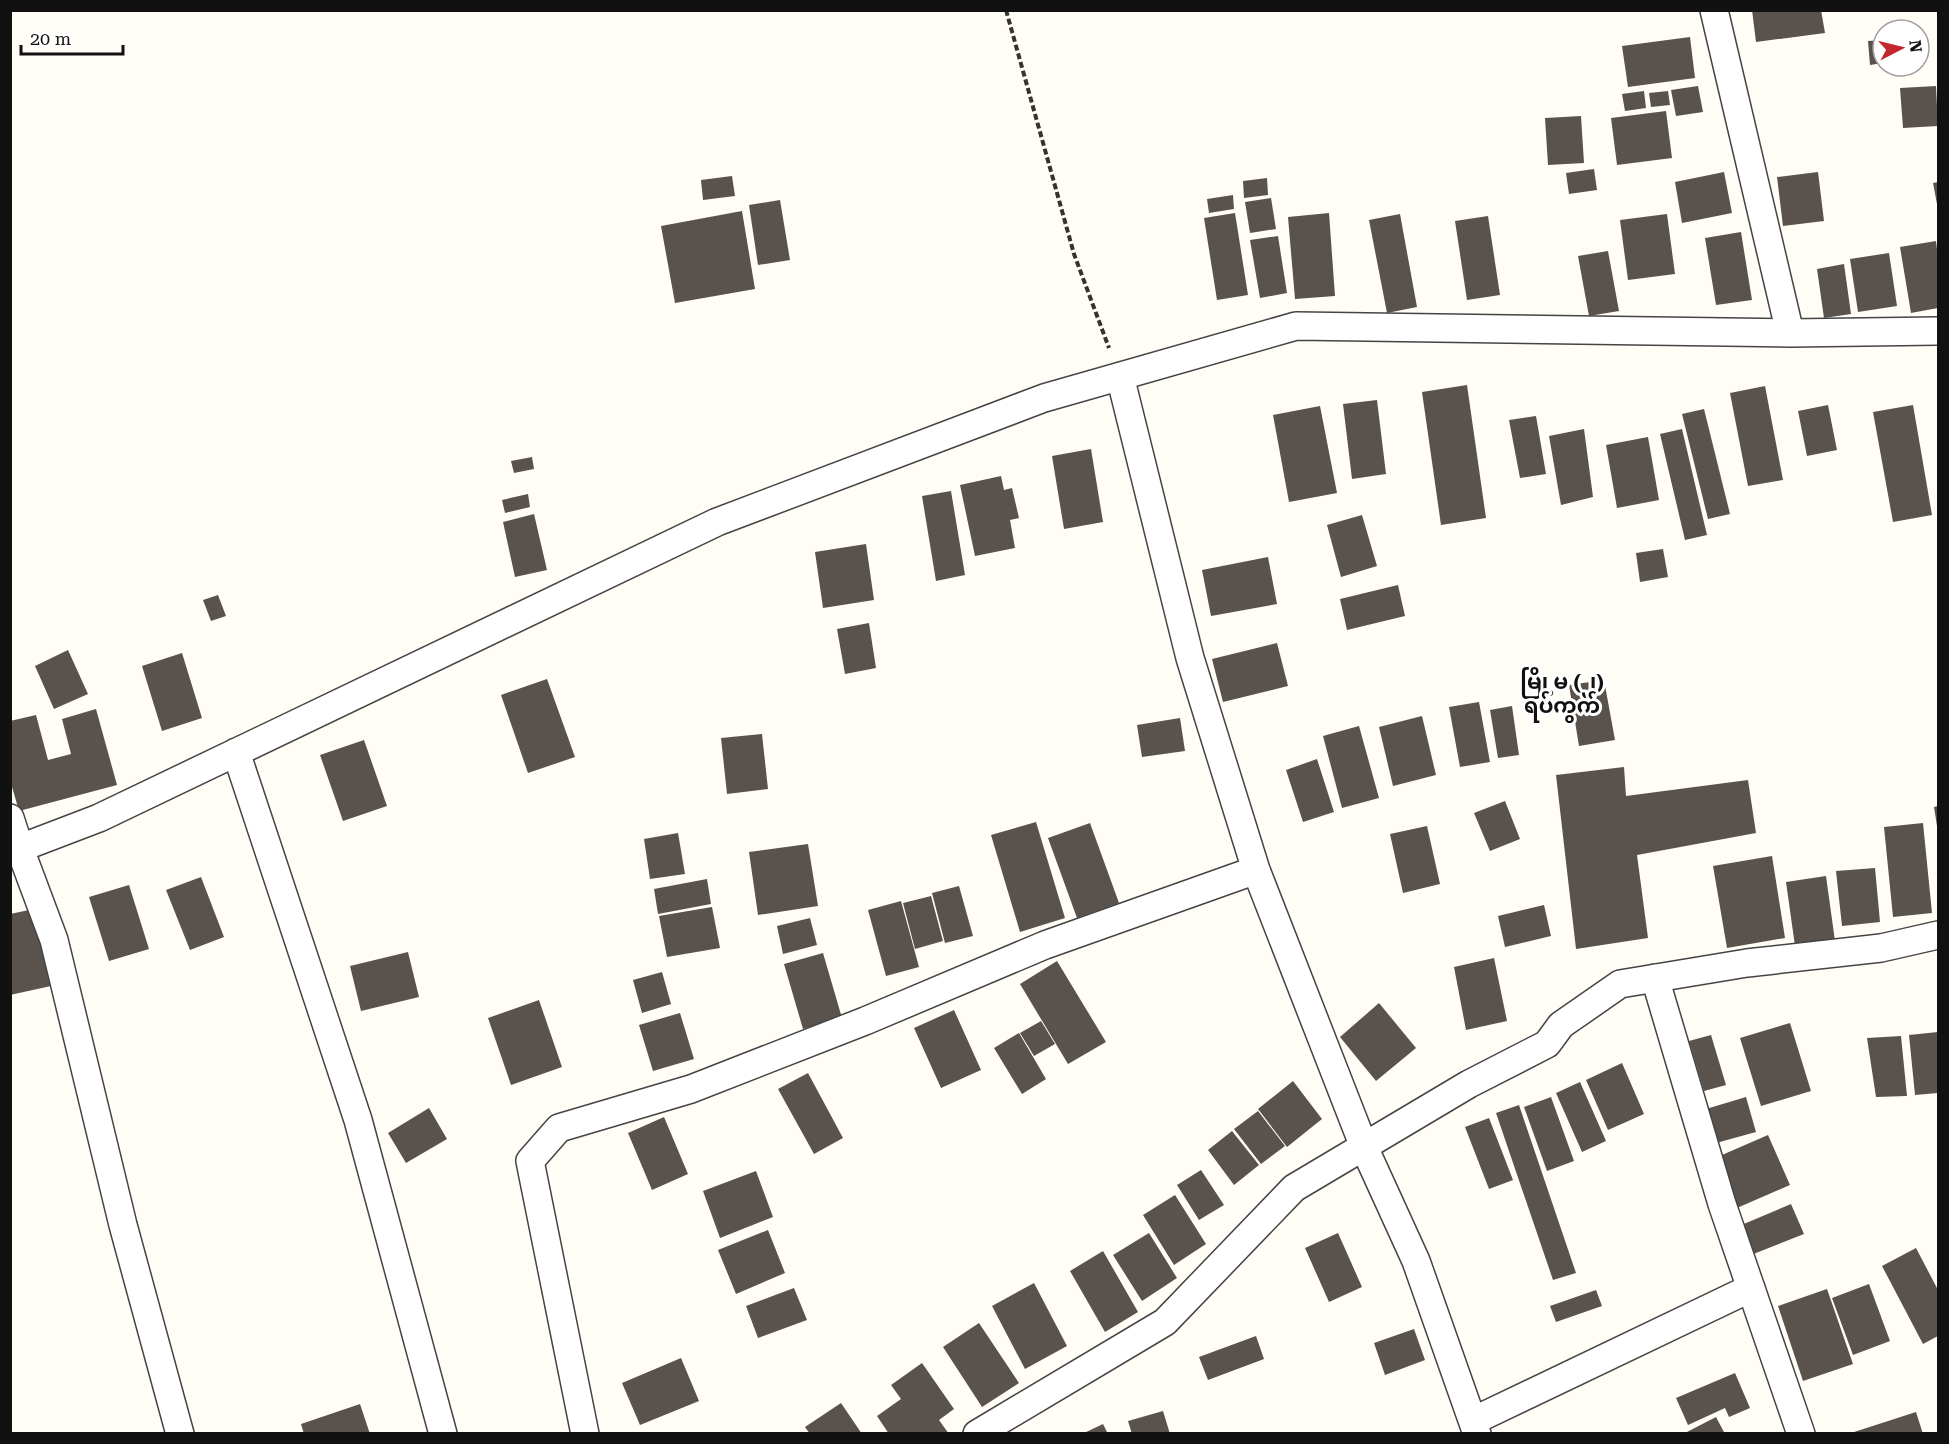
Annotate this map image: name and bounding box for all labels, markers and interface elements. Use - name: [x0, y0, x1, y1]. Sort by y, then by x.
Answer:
- scale bar: [21, 18, 123, 56]
- north arrow: [1871, 18, 1931, 78]
- text: 20 m: [30, 28, 71, 49]
- text: N: [1905, 39, 1926, 54]
- district label: မြို့မ (၂) ရပ်ကွက်: [1520, 666, 1604, 723]

